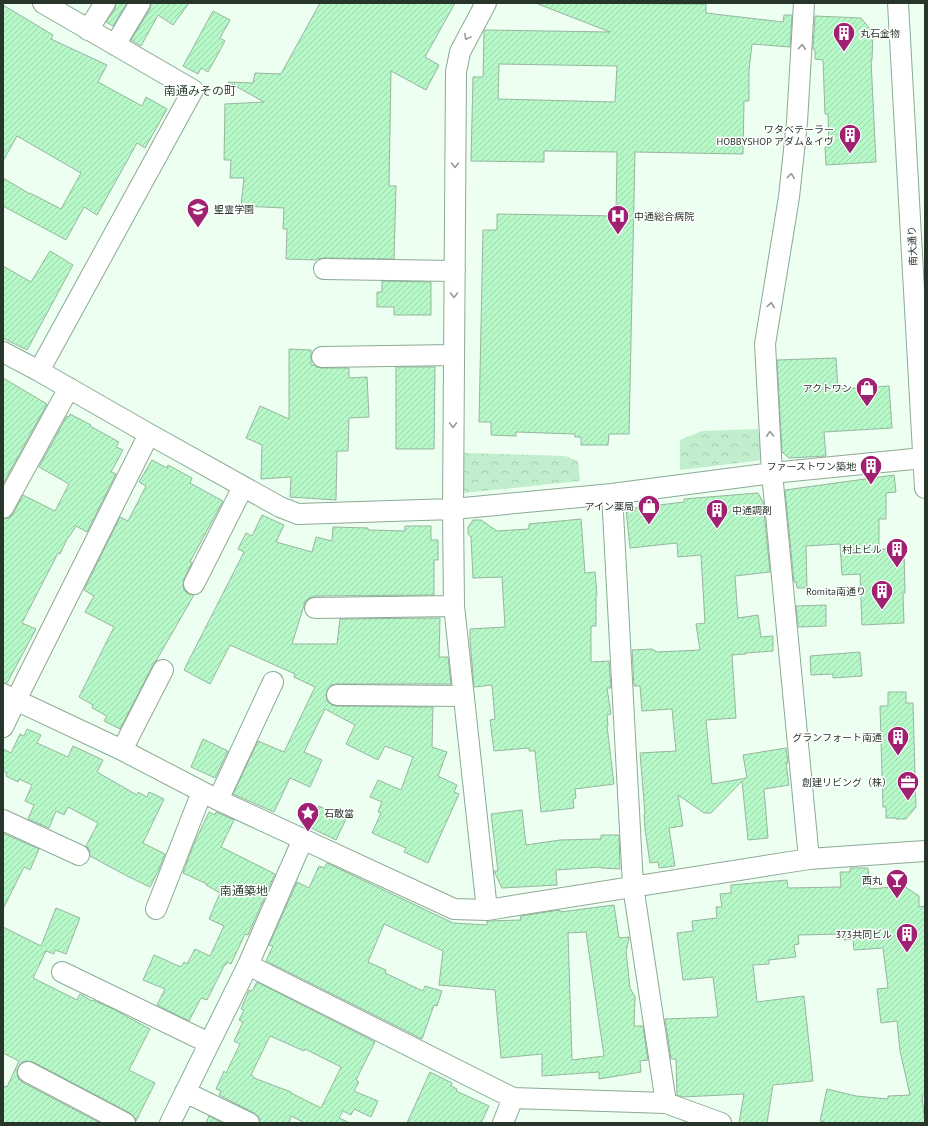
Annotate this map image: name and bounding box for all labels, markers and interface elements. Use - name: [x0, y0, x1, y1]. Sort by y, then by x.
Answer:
- building icon: 丸石金物: [831, 20, 857, 53]
- place label: 丸石金物: [860, 27, 900, 40]
- one-way arrow: [465, 33, 472, 41]
- one-way arrow: [797, 44, 806, 50]
- district label: 南通みその町: [164, 83, 236, 98]
- building icon: ワタベテーラー HOBBYSHOP アダム＆イヴ: [837, 122, 863, 155]
- place label: ワタベテーラー HOBBYSHOP アダム＆イヴ: [716, 123, 834, 148]
- one-way arrow: [451, 162, 459, 168]
- one-way arrow: [787, 173, 796, 179]
- school or university icon: 聖霊学園: [185, 196, 211, 229]
- place label: 聖霊学園: [214, 203, 254, 216]
- hospital icon: 中通総合病院: [605, 203, 631, 236]
- place label: 中通総合病院: [634, 210, 694, 223]
- street label: 南大通り: [905, 226, 920, 266]
- one-way arrow: [450, 292, 458, 298]
- one-way arrow: [766, 302, 775, 308]
- shop icon: アクトワン: [854, 375, 880, 408]
- place label: アクトワン: [803, 382, 852, 395]
- one-way arrow: [449, 422, 457, 428]
- one-way arrow: [766, 431, 774, 437]
- building icon: ファーストワン築地: [858, 453, 884, 486]
- place label: ファーストワン築地: [767, 460, 857, 473]
- shop icon: アイン薬局: [636, 493, 662, 526]
- building icon: 中通調剤: [704, 497, 730, 530]
- place label: アイン薬局: [585, 500, 634, 513]
- place label: 中通調剤: [732, 504, 772, 517]
- building icon: 村上ビル: [884, 536, 910, 569]
- place label: 村上ビル: [842, 543, 882, 556]
- building icon: Romita南通り: [869, 578, 895, 611]
- place label: Romita南通り: [806, 585, 866, 598]
- building icon: グランフォート南通: [885, 724, 911, 757]
- place label: グランフォート南通: [792, 731, 882, 744]
- office icon: 創建リビング（株）: [895, 769, 921, 802]
- place label: 創建リビング（株）: [802, 776, 892, 789]
- place icon: 石敢當: [295, 800, 321, 833]
- place label: 石敢當: [324, 807, 354, 820]
- bar icon: 西丸: [884, 867, 910, 900]
- place label: 西丸: [862, 874, 882, 887]
- district label: 南通築地: [220, 883, 268, 898]
- building icon: 373共同ビル: [894, 921, 920, 954]
- place label: 373共同ビル: [836, 928, 892, 941]

